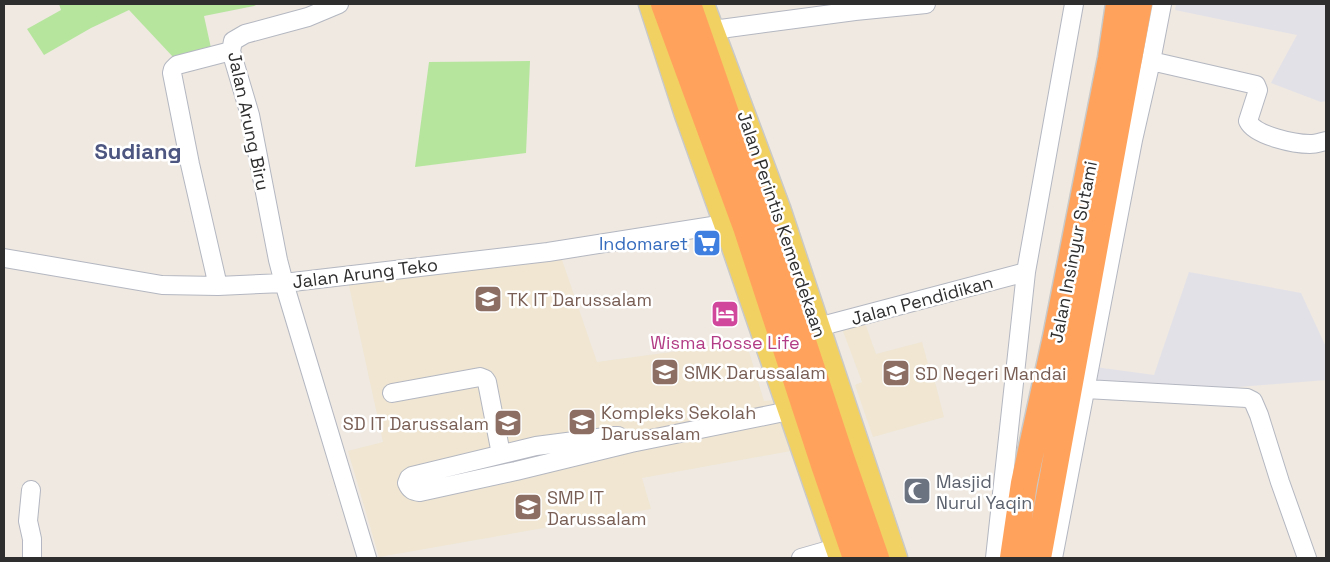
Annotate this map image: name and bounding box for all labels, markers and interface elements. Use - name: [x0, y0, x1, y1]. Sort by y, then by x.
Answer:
- street label: Jalan Arung Biru: [223, 50, 275, 192]
- street label: Jalan Perintis Kemerdekaan: [732, 108, 832, 340]
- district label: Sudiang: [94, 137, 182, 165]
- street label: Jalan Insinyur Sutami: [1044, 159, 1102, 345]
- supermarket icon: Indomaret: [692, 228, 722, 258]
- place label: Indomaret: [599, 232, 688, 255]
- street label: Jalan Arung Teko: [291, 253, 439, 293]
- street label: Jalan Pendidikan: [848, 270, 996, 330]
- school or university icon: TK IT Darussalam: [473, 284, 503, 314]
- place label: TK IT Darussalam: [507, 288, 652, 311]
- hotel icon: Wisma Rosse Life: [710, 299, 740, 329]
- place label: Wisma Rosse Life: [650, 331, 800, 354]
- school or university icon: SMK Darussalam: [650, 357, 680, 387]
- school or university icon: SD Negeri Mandai: [881, 358, 911, 388]
- place label: SMK Darussalam: [684, 361, 826, 384]
- place label: SD Negeri Mandai: [915, 362, 1066, 385]
- place label: Kompleks Sekolah Darussalam: [601, 401, 756, 445]
- school or university icon: Kompleks Sekolah Darussalam: [567, 407, 597, 437]
- school or university icon: SD IT Darussalam: [493, 408, 523, 438]
- place label: SD IT Darussalam: [343, 412, 489, 435]
- place label: Masjid Nurul Yaqin: [936, 470, 1032, 514]
- mosque icon: Masjid Nurul Yaqin: [902, 476, 932, 506]
- place label: SMP IT Darussalam: [547, 486, 647, 530]
- school or university icon: SMP IT Darussalam: [513, 492, 543, 522]

